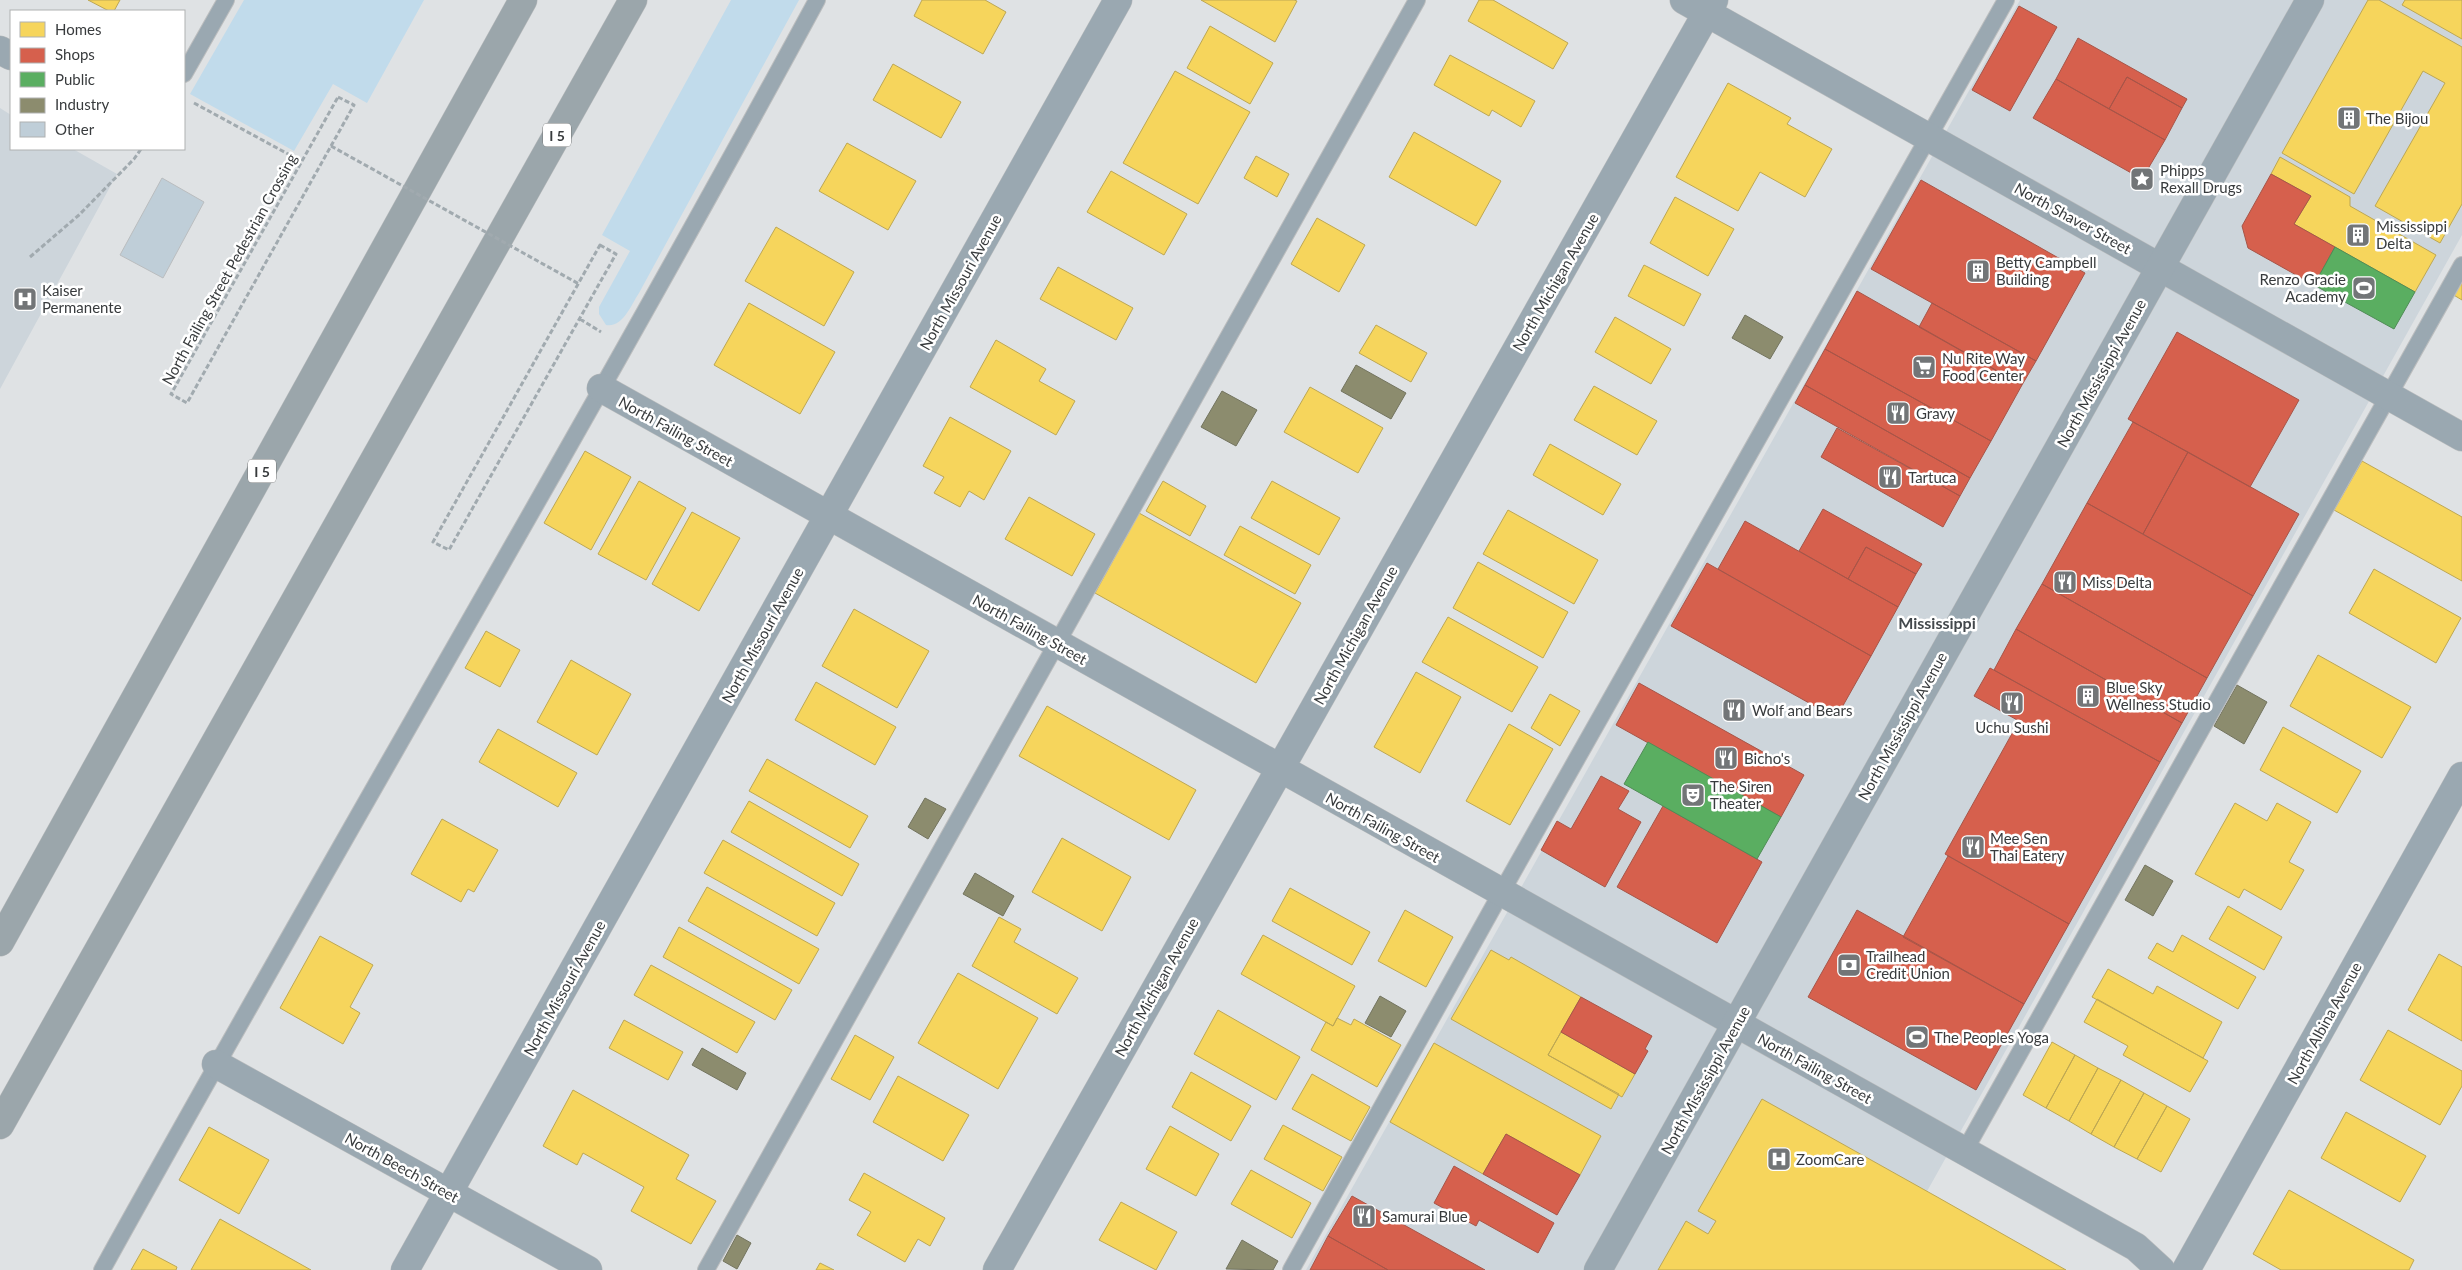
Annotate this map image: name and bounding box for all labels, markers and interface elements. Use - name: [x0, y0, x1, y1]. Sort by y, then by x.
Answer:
- legend: [10, 10, 185, 150]
- text: Homes: [55, 20, 101, 38]
- text: Shops: [55, 45, 95, 63]
- text: Public: [55, 70, 95, 88]
- text: Industry: [55, 95, 110, 113]
- building icon: The Bijou: [2336, 105, 2362, 131]
- place label: The Bijou: [2366, 109, 2428, 127]
- text: Other: [55, 120, 95, 138]
- road number: I 5: [543, 124, 571, 146]
- street label: North Failing Street Pedestrian Crossing: [158, 150, 300, 388]
- place label: Phipps Rexall Drugs: [2160, 161, 2242, 196]
- place icon: Phipps Rexall Drugs: [2129, 166, 2155, 192]
- street label: North Shaver Street: [2012, 179, 2135, 258]
- street label: North Michigan Avenue: [1508, 210, 1602, 354]
- street label: North Missouri Avenue: [915, 211, 1005, 353]
- place label: Mississippi Delta: [2376, 217, 2447, 252]
- building icon: Mississippi Delta: [2345, 222, 2371, 248]
- place label: Betty Campbell Building: [1996, 253, 2097, 288]
- building icon: Betty Campbell Building: [1965, 258, 1991, 284]
- place label: Renzo Gracie Academy: [2260, 270, 2346, 305]
- sports icon: Renzo Gracie Academy: [2351, 275, 2377, 301]
- place label: Kaiser Permanente: [42, 281, 122, 316]
- hospital icon: Kaiser Permanente: [12, 286, 38, 312]
- street label: North Mississippi Avenue: [2053, 296, 2149, 450]
- place label: Nu Rite Way Food Center: [1942, 349, 2025, 384]
- supermarket icon: Nu Rite Way Food Center: [1911, 354, 1937, 380]
- street label: North Failing Street: [616, 392, 737, 470]
- restaurant icon: Gravy: [1885, 400, 1911, 426]
- place label: Gravy: [1916, 404, 1955, 422]
- road number: I 5: [248, 460, 276, 482]
- restaurant icon: Tartuca: [1877, 464, 1903, 490]
- place label: Tartuca: [1908, 468, 1956, 486]
- street label: North Michigan Avenue: [1309, 562, 1401, 708]
- street label: North Missouri Avenue: [717, 564, 807, 706]
- restaurant icon: Miss Delta: [2052, 569, 2078, 595]
- place label: Miss Delta: [2082, 573, 2152, 591]
- street label: North Failing Street: [970, 590, 1091, 668]
- district label: Mississippi: [1898, 613, 1976, 632]
- street label: North Mississippi Avenue: [1854, 649, 1950, 803]
- place label: Blue Sky Wellness Studio: [2106, 678, 2211, 713]
- building icon: Blue Sky Wellness Studio: [2075, 683, 2101, 709]
- restaurant icon: Uchu Sushi: [1999, 690, 2025, 716]
- restaurant icon: Wolf and Bears: [1721, 697, 1747, 723]
- place label: Wolf and Bears: [1752, 701, 1852, 719]
- place label: Uchu Sushi: [1975, 718, 2049, 736]
- restaurant icon: Bicho's: [1713, 745, 1739, 771]
- place label: Bicho's: [1744, 749, 1790, 767]
- place label: The Siren Theater: [1710, 777, 1772, 812]
- theatre icon: The Siren Theater: [1680, 782, 1706, 808]
- street label: North Failing Street: [1323, 788, 1444, 866]
- place label: Mee Sen Thai Eatery: [1990, 829, 2065, 864]
- restaurant icon: Mee Sen Thai Eatery: [1960, 834, 1986, 860]
- street label: North Michigan Avenue: [1110, 914, 1202, 1060]
- street label: North Missouri Avenue: [519, 917, 609, 1059]
- place label: Trailhead Credit Union: [1866, 947, 1950, 982]
- bank icon: Trailhead Credit Union: [1836, 952, 1862, 978]
- street label: North Albina Avenue: [2283, 959, 2365, 1087]
- street label: North Mississippi Avenue: [1657, 1003, 1753, 1157]
- sports icon: The Peoples Yoga: [1904, 1024, 1930, 1050]
- place label: The Peoples Yoga: [1934, 1028, 2049, 1046]
- street label: North Failing Street: [1755, 1029, 1876, 1107]
- street label: North Beech Street: [342, 1128, 462, 1206]
- hospital icon: ZoomCare: [1766, 1146, 1792, 1172]
- place label: ZoomCare: [1796, 1150, 1864, 1168]
- restaurant icon: Samurai Blue: [1351, 1203, 1377, 1229]
- place label: Samurai Blue: [1382, 1207, 1468, 1225]

